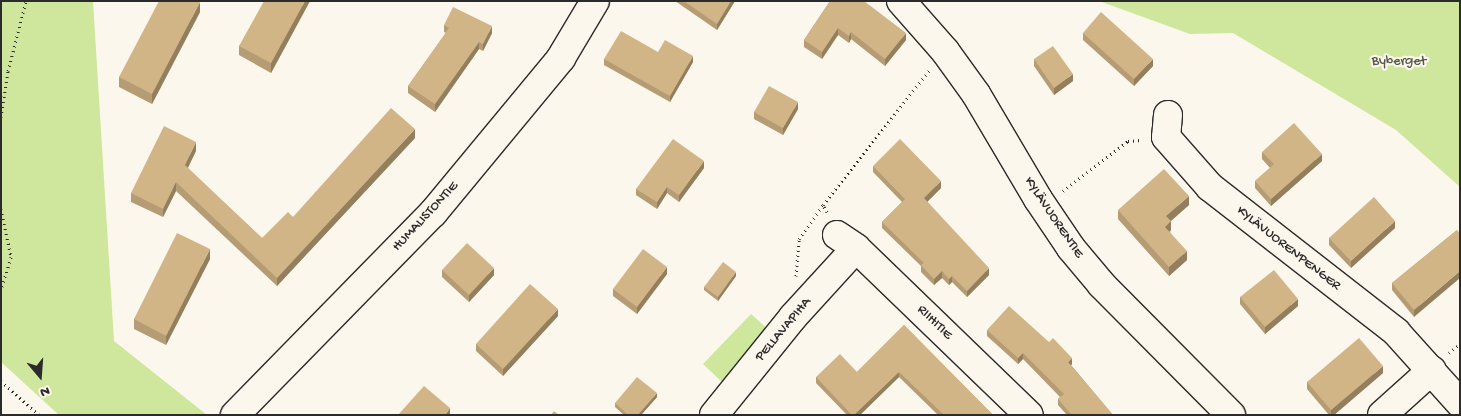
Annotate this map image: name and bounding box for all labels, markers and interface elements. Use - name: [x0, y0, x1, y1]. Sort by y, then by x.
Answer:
- park label: Byberget: [1372, 54, 1426, 70]
- street label: KYLÄVUORENTIE: [1020, 174, 1086, 262]
- street label: HUMALISTONTIE: [389, 179, 463, 255]
- street label: KYLÄVUORENPENGER: [1233, 203, 1343, 295]
- street label: PELLAVAPIHA: [752, 295, 816, 365]
- street label: RIIHITIE: [913, 302, 955, 344]
- north arrow: [15, 351, 65, 401]
- text: N: [38, 381, 52, 400]

